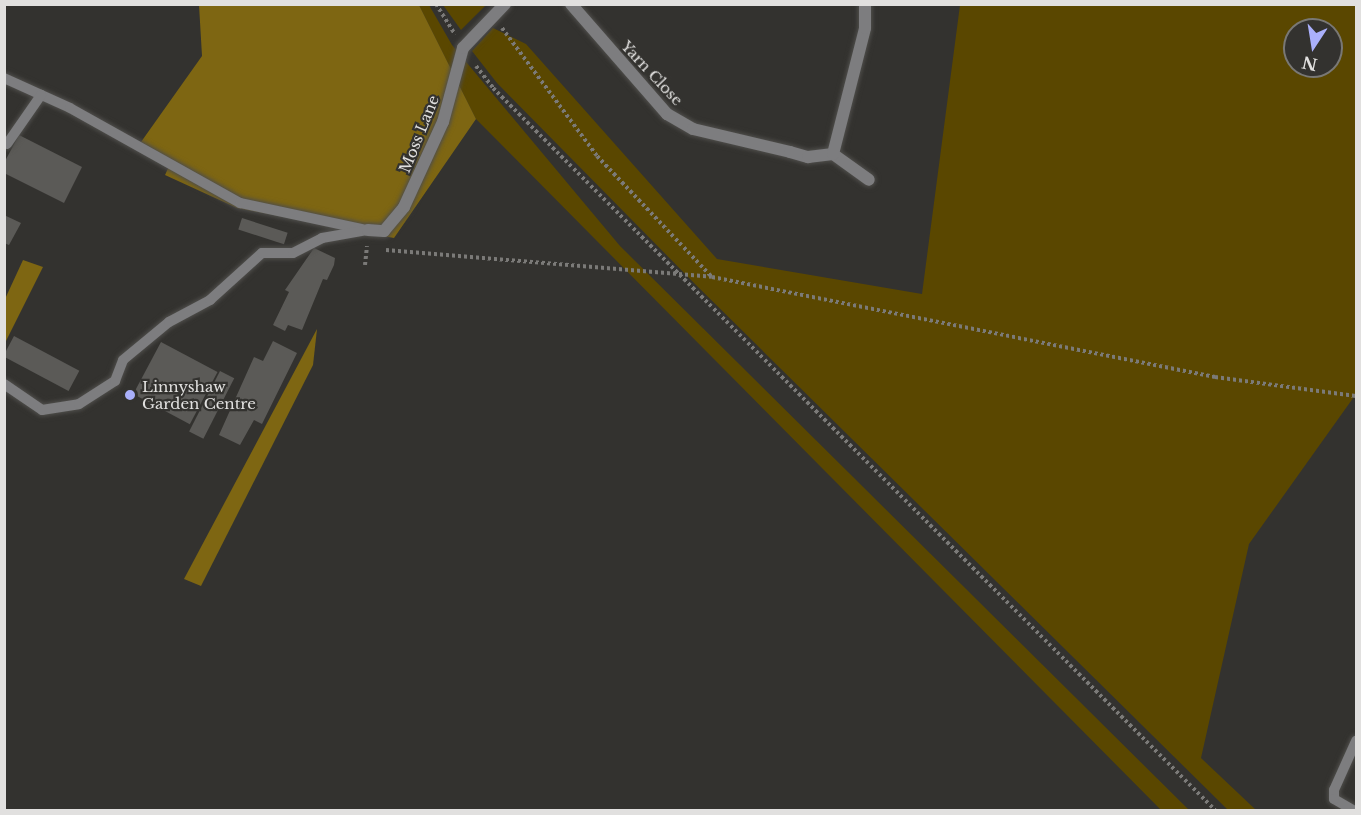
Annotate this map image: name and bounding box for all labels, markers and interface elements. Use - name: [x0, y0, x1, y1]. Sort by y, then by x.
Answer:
- north arrow: [1283, 18, 1343, 78]
- street label: Yarn Close: [618, 37, 686, 109]
- text: N: [1300, 52, 1319, 75]
- street label: Moss Lane: [395, 93, 443, 175]
- place label: Linnyshaw Garden Centre: [142, 377, 256, 412]
- marker: Linnyshaw Garden Centre: [123, 388, 137, 402]

